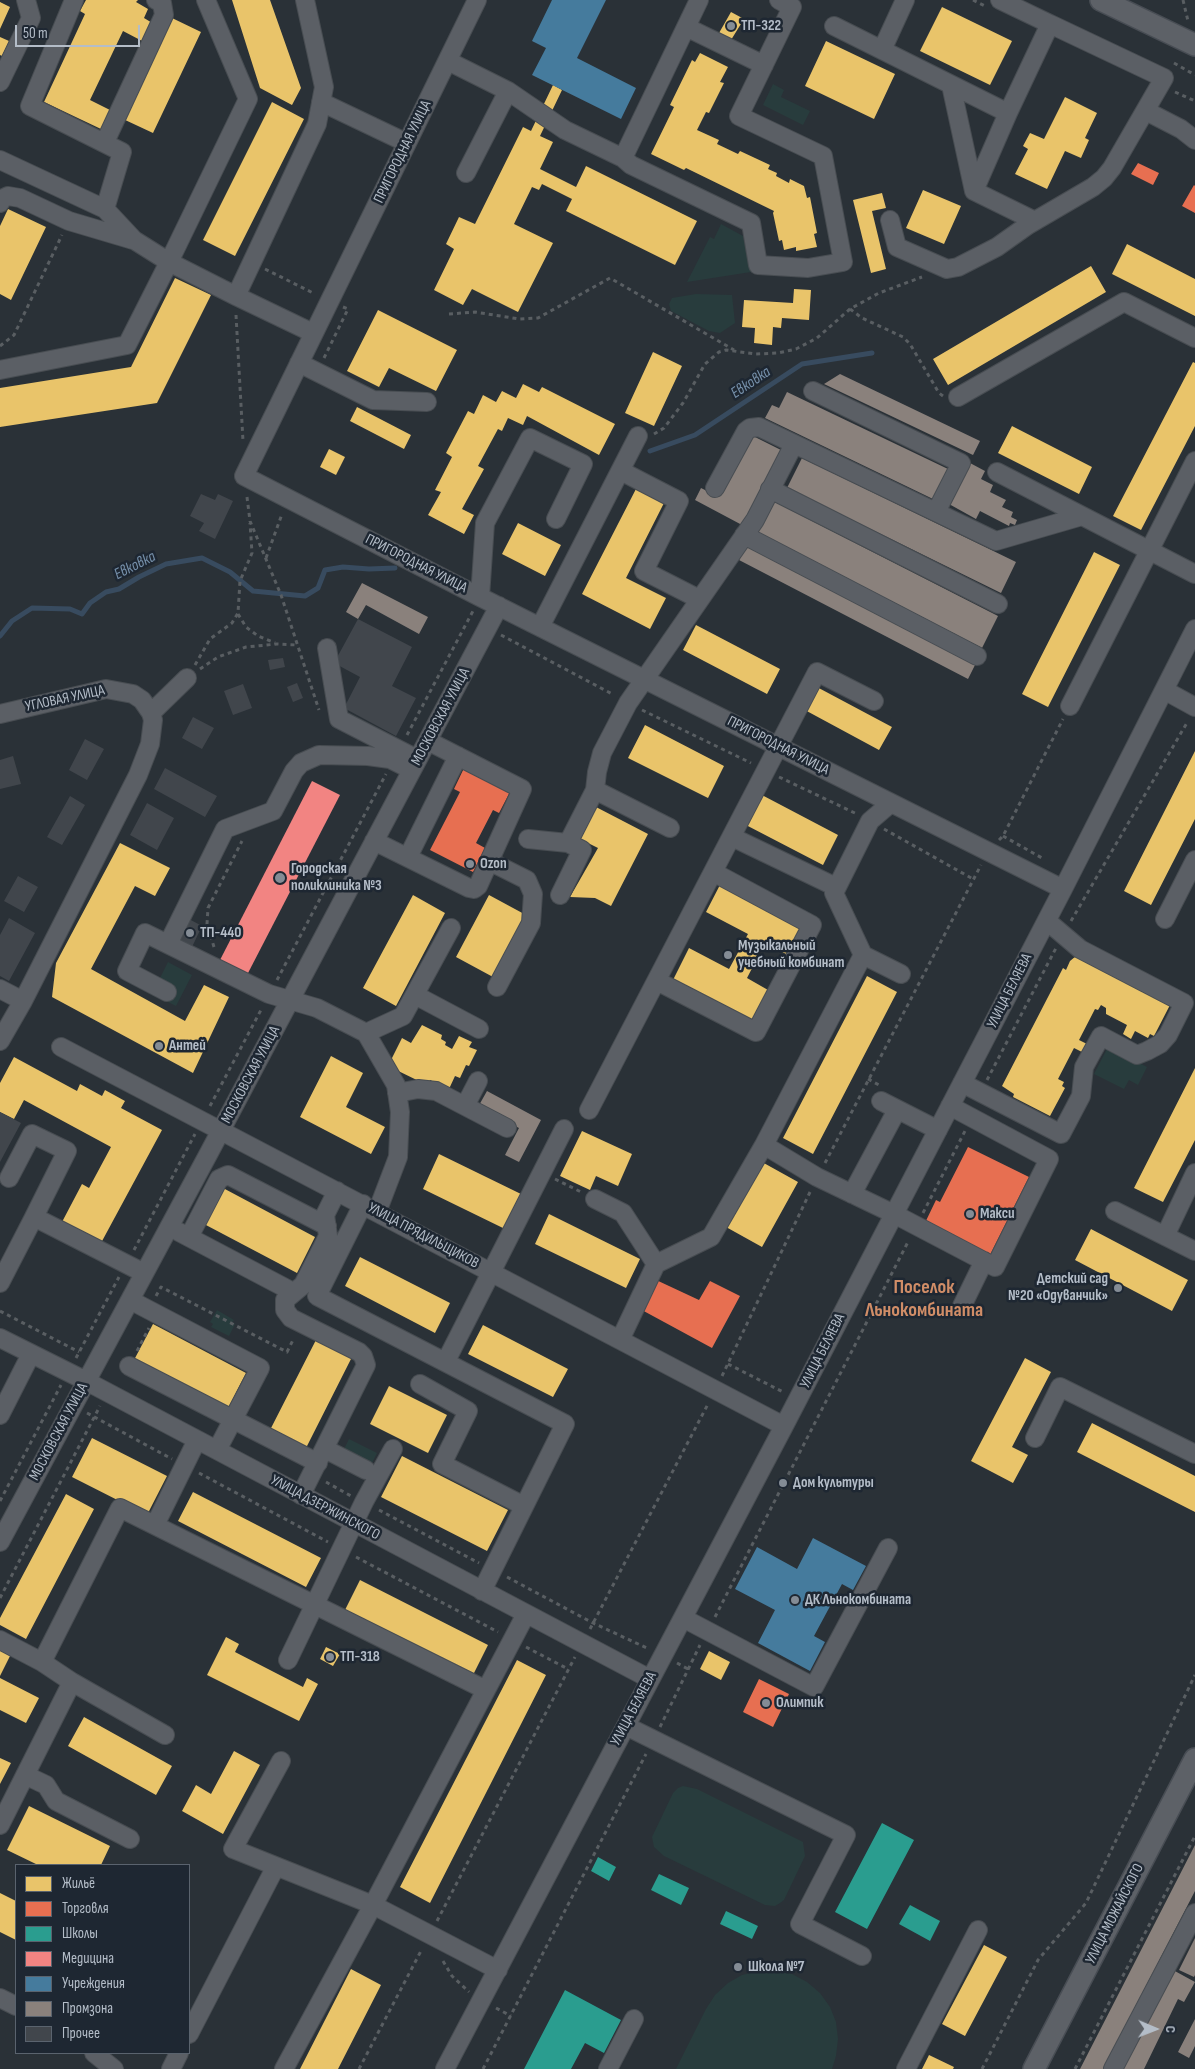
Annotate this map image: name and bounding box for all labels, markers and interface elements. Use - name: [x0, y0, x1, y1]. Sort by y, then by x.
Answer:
- scale bar: [18, 15, 142, 47]
- place label: ТП-322: [741, 17, 781, 35]
- marker: ТП-322: [725, 20, 737, 32]
- text: 50 m: [23, 24, 48, 43]
- street label: ПРИГОРОДНАЯ УЛИЦА: [370, 98, 436, 206]
- water label: Евковка: [727, 363, 775, 403]
- street label: ПРИГОРОДНАЯ УЛИЦА: [362, 531, 470, 597]
- water label: Евковка: [111, 547, 159, 585]
- street label: МОСКОВСКАЯ УЛИЦА: [408, 665, 474, 769]
- street label: УГЛОВАЯ УЛИЦА: [24, 682, 106, 716]
- street label: ПРИГОРОДНАЯ УЛИЦА: [724, 713, 832, 779]
- place label: Ozon: [480, 855, 507, 873]
- marker: Ozon: [464, 858, 476, 870]
- place label: Городская поликлиника №3: [291, 860, 382, 895]
- marker: Городская поликлиника №3: [273, 871, 287, 885]
- place label: ТП-440: [200, 924, 241, 942]
- marker: ТП-440: [184, 927, 196, 939]
- place label: Музыкальный учебный комбинат: [738, 937, 844, 972]
- marker: Музыкальный учебный комбинат: [722, 949, 734, 961]
- street label: УЛИЦА БЕЛЯЕВА: [984, 951, 1036, 1031]
- street label: МОСКОВСКАЯ УЛИЦА: [218, 1023, 284, 1127]
- place label: Антей: [169, 1037, 206, 1055]
- marker: Антей: [153, 1040, 165, 1052]
- street label: УЛИЦА ПРЯДИЛЬЩИКОВ: [364, 1199, 482, 1273]
- place label: Макси: [980, 1205, 1015, 1223]
- marker: Макси: [964, 1208, 976, 1220]
- place label: Детский сад №20 «Одуванчик»: [1008, 1270, 1108, 1305]
- district label: Поселок Льнокомбината: [865, 1276, 983, 1323]
- marker: Детский сад №20 «Одуванчик»: [1112, 1282, 1124, 1294]
- street label: УЛИЦА БЕЛЯЕВА: [797, 1311, 849, 1391]
- street label: МОСКОВСКАЯ УЛИЦА: [26, 1380, 92, 1484]
- street label: УЛИЦА ДЗЕРЖИНСКОГО: [267, 1472, 383, 1544]
- place label: Дом культуры: [793, 1474, 874, 1492]
- marker: Дом культуры: [777, 1477, 789, 1489]
- place label: ДК Льнокомбината: [805, 1591, 911, 1609]
- marker: ДК Льнокомбината: [789, 1594, 801, 1606]
- place label: ТП-318: [340, 1648, 380, 1666]
- marker: ТП-318: [324, 1651, 336, 1663]
- street label: УЛИЦА БЕЛЯЕВА: [607, 1669, 661, 1749]
- place label: Олимпик: [776, 1694, 823, 1712]
- marker: Олимпик: [760, 1697, 772, 1709]
- street label: УЛИЦА МОЖАЙСКОГО: [1082, 1861, 1148, 1967]
- legend: [15, 1864, 190, 2054]
- text: Жильё: [62, 1874, 95, 1893]
- text: Торговля: [62, 1899, 109, 1918]
- text: Школы: [62, 1924, 98, 1943]
- text: Медицина: [62, 1949, 114, 1968]
- place label: Школа №7: [748, 1958, 804, 1976]
- marker: Школа №7: [732, 1961, 744, 1973]
- text: Учреждения: [62, 1974, 125, 1993]
- text: Промзона: [62, 1999, 113, 2018]
- north arrow: [1130, 2004, 1180, 2054]
- text: Прочее: [62, 2024, 100, 2043]
- text: С: [1162, 2026, 1179, 2033]

